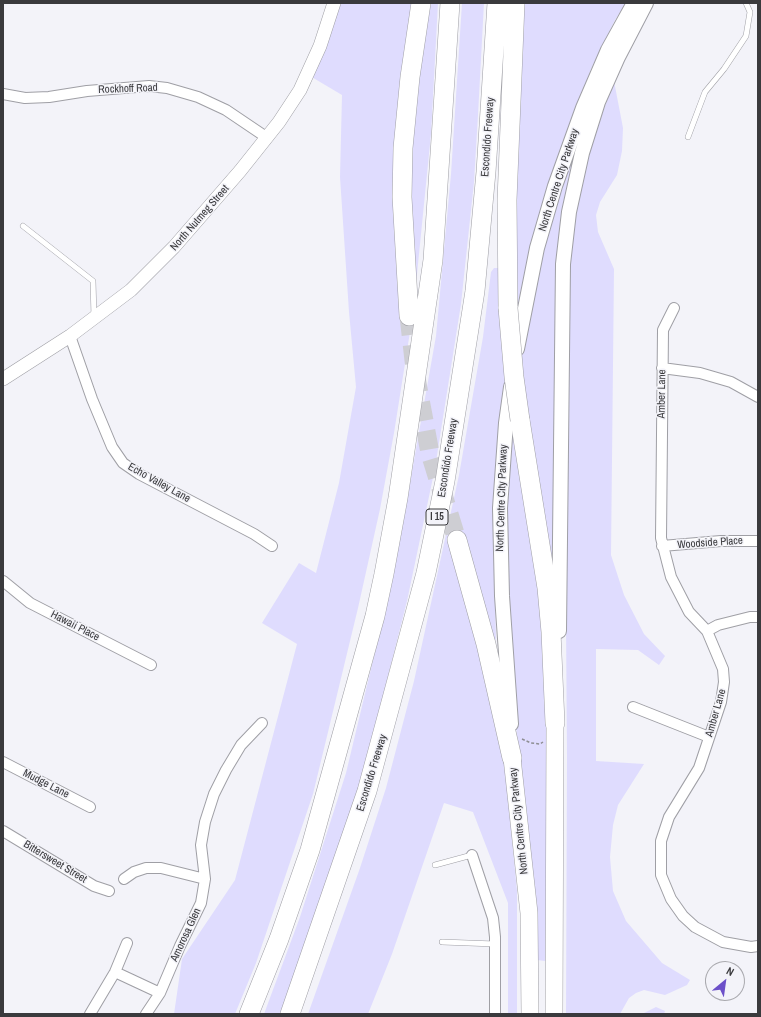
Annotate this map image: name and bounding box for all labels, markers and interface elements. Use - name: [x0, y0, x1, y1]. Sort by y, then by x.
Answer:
- street label: Rockhoff Road: [98, 81, 158, 97]
- street label: Escondido Freeway: [479, 97, 497, 177]
- street label: North Centre City Parkway: [536, 127, 582, 233]
- street label: North Nutmeg Street: [168, 182, 232, 254]
- street label: Amber Lane: [655, 369, 669, 419]
- street label: Escondido Freeway: [435, 418, 461, 498]
- street label: North Centre City Parkway: [494, 444, 510, 552]
- street label: Echo Valley Lane: [125, 460, 193, 506]
- road number: I 15: [426, 509, 448, 525]
- street label: Woodside Place: [677, 534, 743, 552]
- street label: Hawaii Place: [48, 608, 102, 644]
- street label: Amber Lane: [703, 688, 729, 738]
- street label: Escondido Freeway: [354, 733, 390, 813]
- street label: Mudge Lane: [21, 767, 71, 801]
- street label: North Centre City Parkway: [507, 767, 531, 875]
- street label: Bittersweet Street: [21, 838, 89, 886]
- street label: Amorosa Glen: [168, 906, 204, 964]
- north arrow: [705, 961, 745, 1001]
- text: N: [724, 964, 737, 979]

